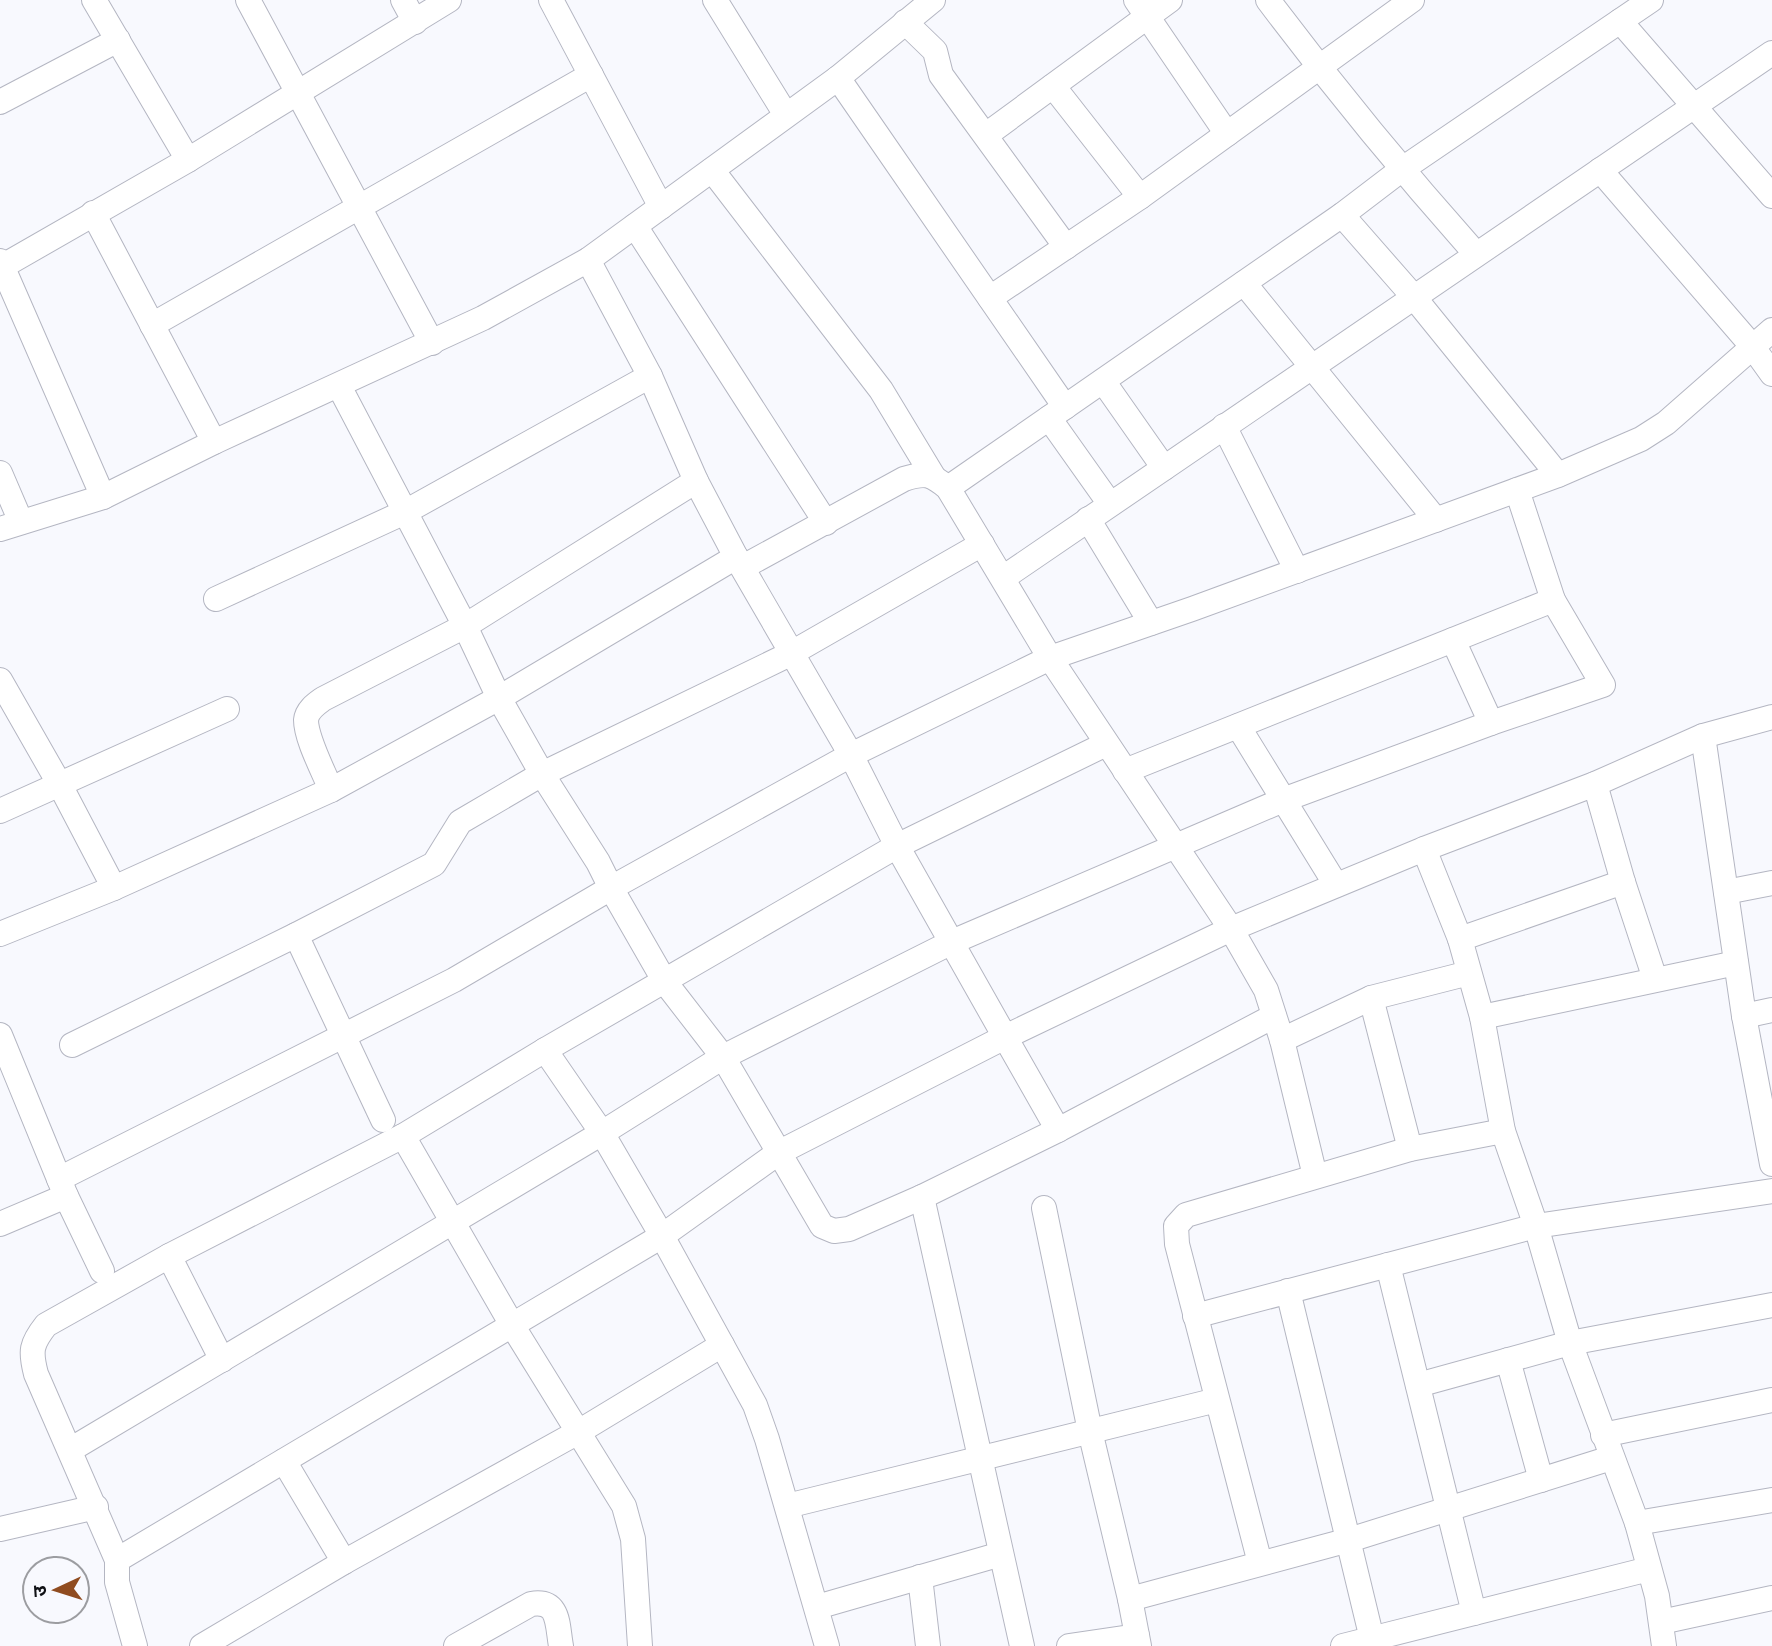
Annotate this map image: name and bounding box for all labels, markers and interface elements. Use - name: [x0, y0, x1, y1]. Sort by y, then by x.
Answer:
- north arrow: [21, 1555, 91, 1625]
- text: उ: [31, 1584, 50, 1597]

